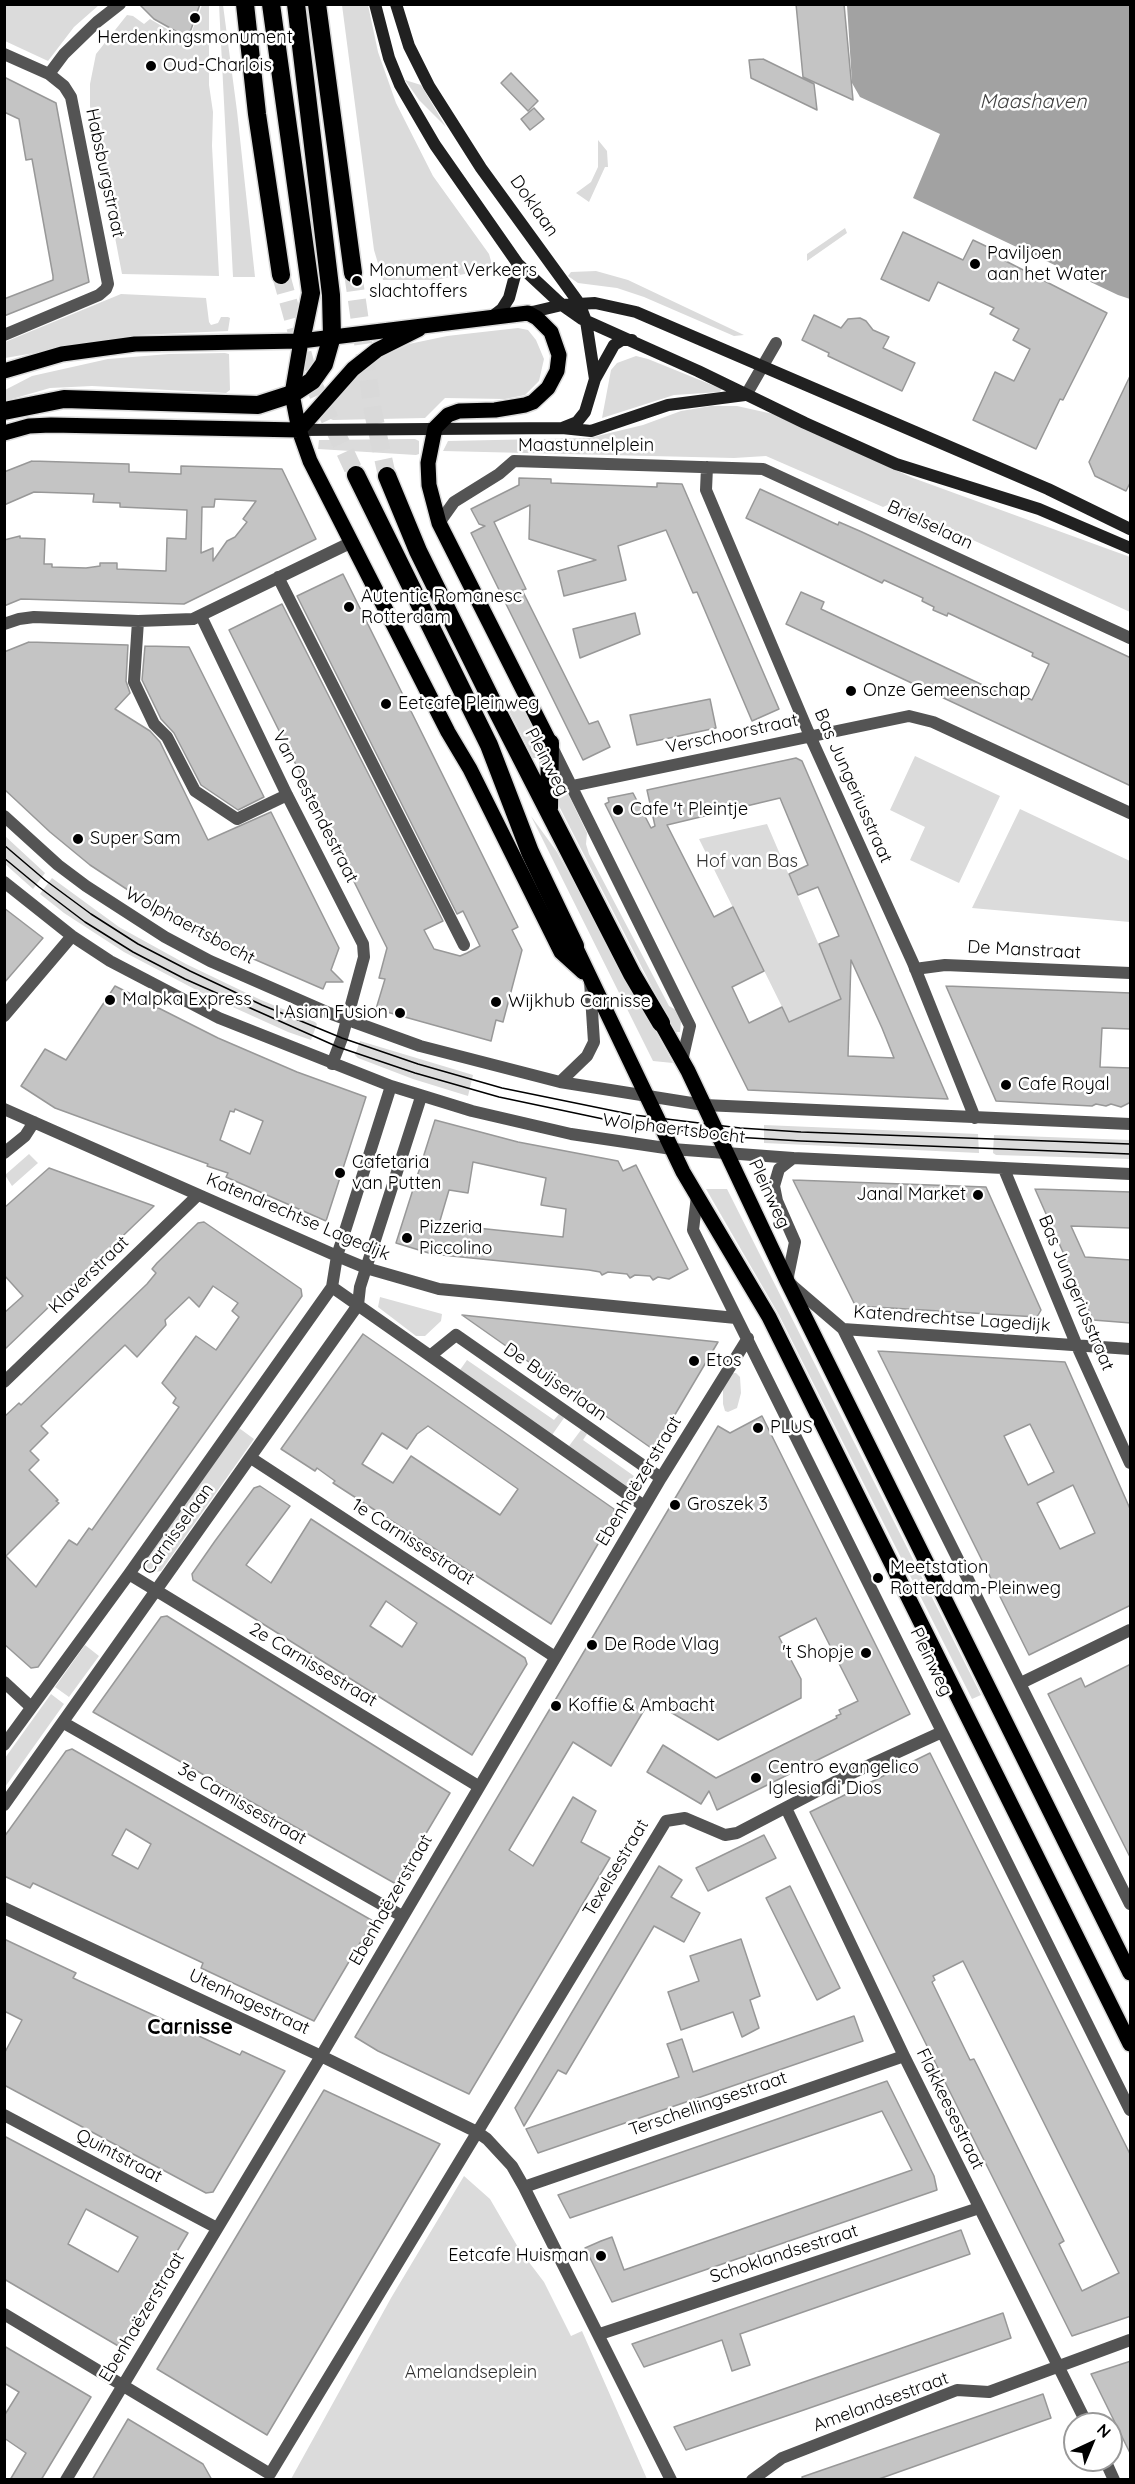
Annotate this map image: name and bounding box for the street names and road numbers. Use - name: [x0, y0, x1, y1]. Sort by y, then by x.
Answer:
- street label: Habsburgstraat: [81, 106, 129, 240]
- street label: Doklaan: [505, 171, 563, 241]
- street label: Maastunnelplein: [518, 435, 654, 457]
- street label: Brielselaan: [884, 496, 976, 554]
- street label: Bas Jungeriusstraat: [809, 705, 897, 867]
- street label: Verschoorstraat: [664, 709, 800, 759]
- street label: Pleinweg: [520, 724, 574, 800]
- street label: Van Oestendestraat: [267, 727, 363, 887]
- street label: Wolphaertsbocht: [122, 883, 258, 969]
- street label: De Manstraat: [967, 936, 1081, 964]
- street label: Wolphaertsbocht: [601, 1110, 747, 1148]
- street label: Pleinweg: [744, 1156, 794, 1232]
- street label: Katendrechtse Lagedijk: [203, 1168, 393, 1266]
- street label: Bas Jungeriusstraat: [1033, 1212, 1119, 1374]
- street label: Klaverstraat: [44, 1232, 134, 1318]
- street label: Katendrechtse Lagedijk: [853, 1301, 1051, 1337]
- street label: De Buijserlaan: [499, 1338, 611, 1426]
- street label: Ebenhaëzerstraat: [592, 1412, 686, 1550]
- street label: Carnisselaan: [138, 1479, 218, 1579]
- street label: 1e Carnissestraat: [348, 1494, 478, 1590]
- street label: 2e Carnissestraat: [245, 1618, 381, 1712]
- street label: Pleinweg: [905, 1624, 957, 1700]
- street label: 3e Carnissestraat: [174, 1758, 310, 1850]
- street label: Texelsestraat: [579, 1815, 653, 1921]
- street label: Ebenhaëzerstraat: [345, 1831, 437, 1969]
- street label: Utenhagestraat: [185, 1965, 313, 2039]
- street label: Flakkeesestraat: [911, 2045, 989, 2173]
- street label: Terschellingsestraat: [626, 2067, 790, 2141]
- street label: Quintstraat: [72, 2124, 166, 2188]
- street label: Schoklandsestraat: [707, 2220, 861, 2288]
- street label: Ebenhaëzerstraat: [95, 2248, 189, 2386]
- street label: Amelandsestraat: [810, 2367, 952, 2437]

